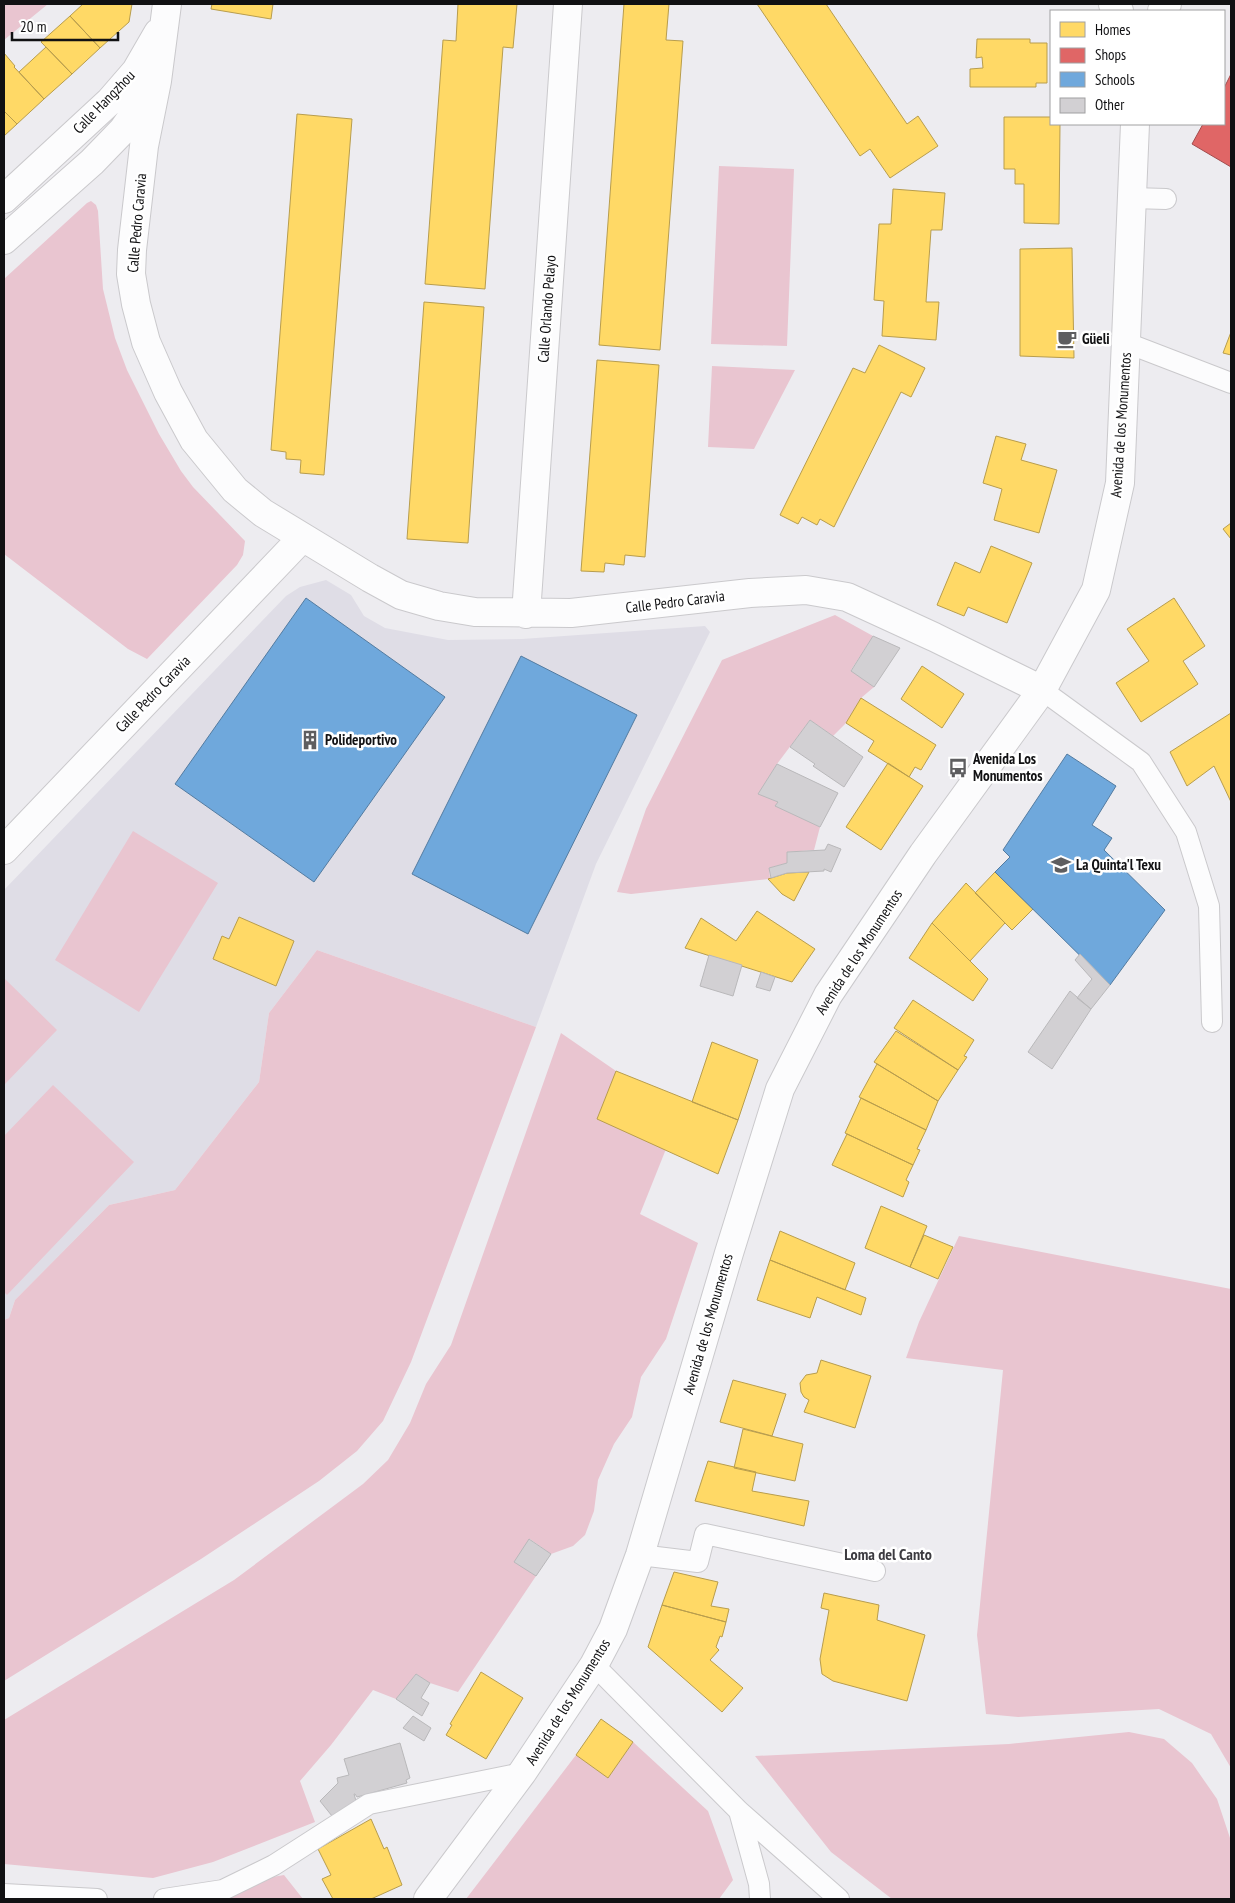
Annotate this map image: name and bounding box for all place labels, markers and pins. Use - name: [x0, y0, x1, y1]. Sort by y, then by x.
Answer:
- cafe icon: Güeli: [1056, 328, 1078, 350]
- place label: Güeli: [1082, 329, 1110, 348]
- building icon: Polideportivo: [299, 729, 321, 751]
- place label: Polideportivo: [325, 730, 397, 749]
- place label: Avenida Los Monumentos: [972, 749, 1042, 785]
- bus stop icon: Avenida Los Monumentos: [947, 757, 969, 779]
- school or university icon: La Quinta'l Texu: [1050, 854, 1072, 876]
- place label: La Quinta'l Texu: [1076, 855, 1161, 874]

